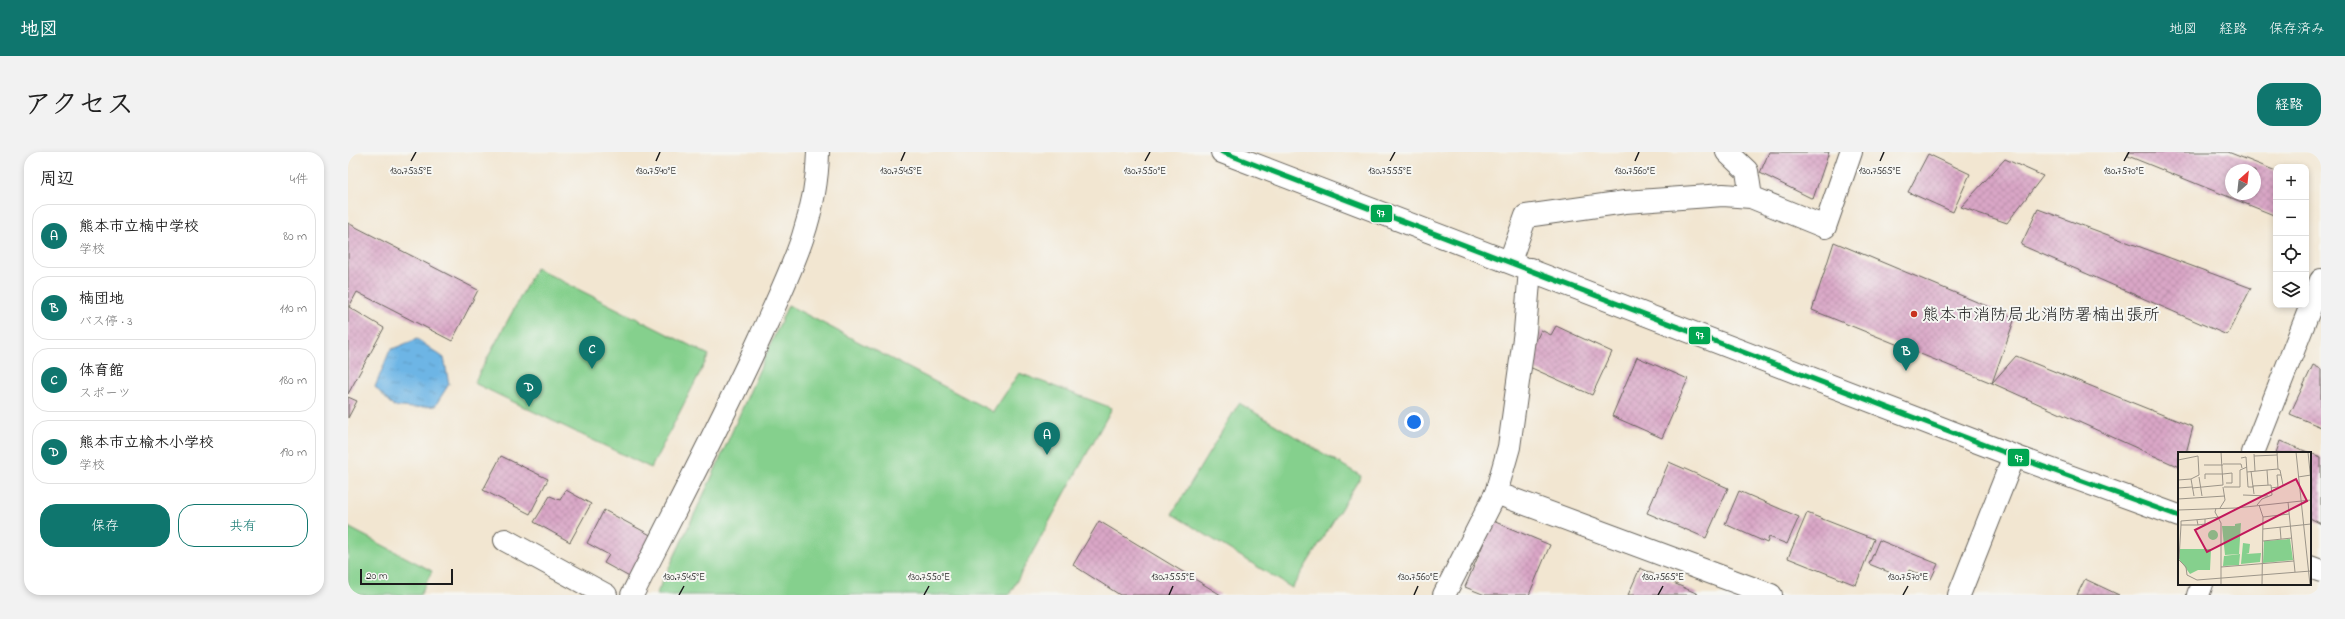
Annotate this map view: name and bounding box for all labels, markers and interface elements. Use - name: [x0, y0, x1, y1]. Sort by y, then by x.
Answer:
- text: 地図: [20, 17, 58, 44]
- text: 地図: [2169, 19, 2197, 40]
- text: 経路: [2219, 19, 2247, 40]
- text: 保存済み: [2269, 19, 2325, 40]
- button: 経路: [2257, 83, 2321, 126]
- text: アクセス: [24, 86, 134, 127]
- text: 130.7535°E: [390, 164, 432, 179]
- text: 130.7540°E: [636, 164, 676, 179]
- text: 130.7545°E: [880, 164, 922, 179]
- text: 130.7550°E: [1124, 164, 1166, 179]
- text: 130.7555°E: [1368, 164, 1412, 179]
- text: 130.7560°E: [1615, 164, 1655, 179]
- text: 130.7565°E: [1859, 164, 1901, 179]
- text: 130.7570°E: [2104, 164, 2144, 179]
- north arrow: [2225, 164, 2261, 200]
- map controls: [2273, 164, 2309, 308]
- button: +: [2273, 164, 2309, 200]
- text: 周辺: [40, 167, 74, 192]
- text: 4件: [290, 170, 308, 189]
- button: −: [2273, 200, 2309, 236]
- line badge: 97: [1370, 204, 1393, 223]
- text: 97: [1376, 206, 1385, 222]
- text: 熊本市立楠中学校: [79, 216, 199, 238]
- text: A: [50, 227, 58, 246]
- text: 80 m: [283, 227, 307, 246]
- button: locate: [2273, 236, 2309, 272]
- text: 学校: [79, 240, 105, 259]
- button: layers: [2273, 272, 2309, 308]
- text: 楠団地: [79, 288, 124, 310]
- text: B: [50, 299, 58, 318]
- text: 110 m: [280, 299, 307, 318]
- place label: 熊本市消防局北消防署楠出張所: [1922, 303, 2160, 328]
- marker: 熊本市消防局北消防署楠出張所: [1909, 309, 1919, 319]
- text: バス停 · 3: [79, 312, 133, 331]
- line badge: 97: [1688, 326, 1711, 345]
- text: 97: [1695, 328, 1704, 344]
- pin: C: [579, 336, 605, 369]
- pin: B: [1893, 338, 1919, 371]
- text: 体育館: [79, 360, 124, 382]
- text: C: [50, 371, 58, 390]
- text: 180 m: [279, 371, 307, 390]
- pin: D: [516, 374, 542, 407]
- text: スポーツ: [79, 384, 131, 403]
- your location: [1404, 412, 1424, 432]
- pin: A: [1034, 422, 1060, 455]
- text: 熊本市立楡木小学校: [79, 432, 214, 454]
- text: D: [49, 443, 59, 462]
- text: 190 m: [280, 443, 307, 462]
- line badge: 97: [2007, 448, 2030, 467]
- text: 97: [2014, 451, 2023, 467]
- inset map: [2178, 452, 2311, 585]
- text: 学校: [79, 456, 105, 475]
- button: 保存: [40, 504, 170, 547]
- button: 共有: [178, 504, 308, 547]
- scale bar: [360, 567, 453, 586]
- text: 20 m: [366, 568, 388, 584]
- text: 130.7545°E: [663, 570, 705, 585]
- text: 130.7550°E: [908, 570, 950, 585]
- text: 130.7555°E: [1151, 570, 1195, 585]
- text: 130.7560°E: [1398, 570, 1438, 585]
- text: 130.7565°E: [1642, 570, 1684, 585]
- text: 130.7570°E: [1888, 570, 1928, 585]

